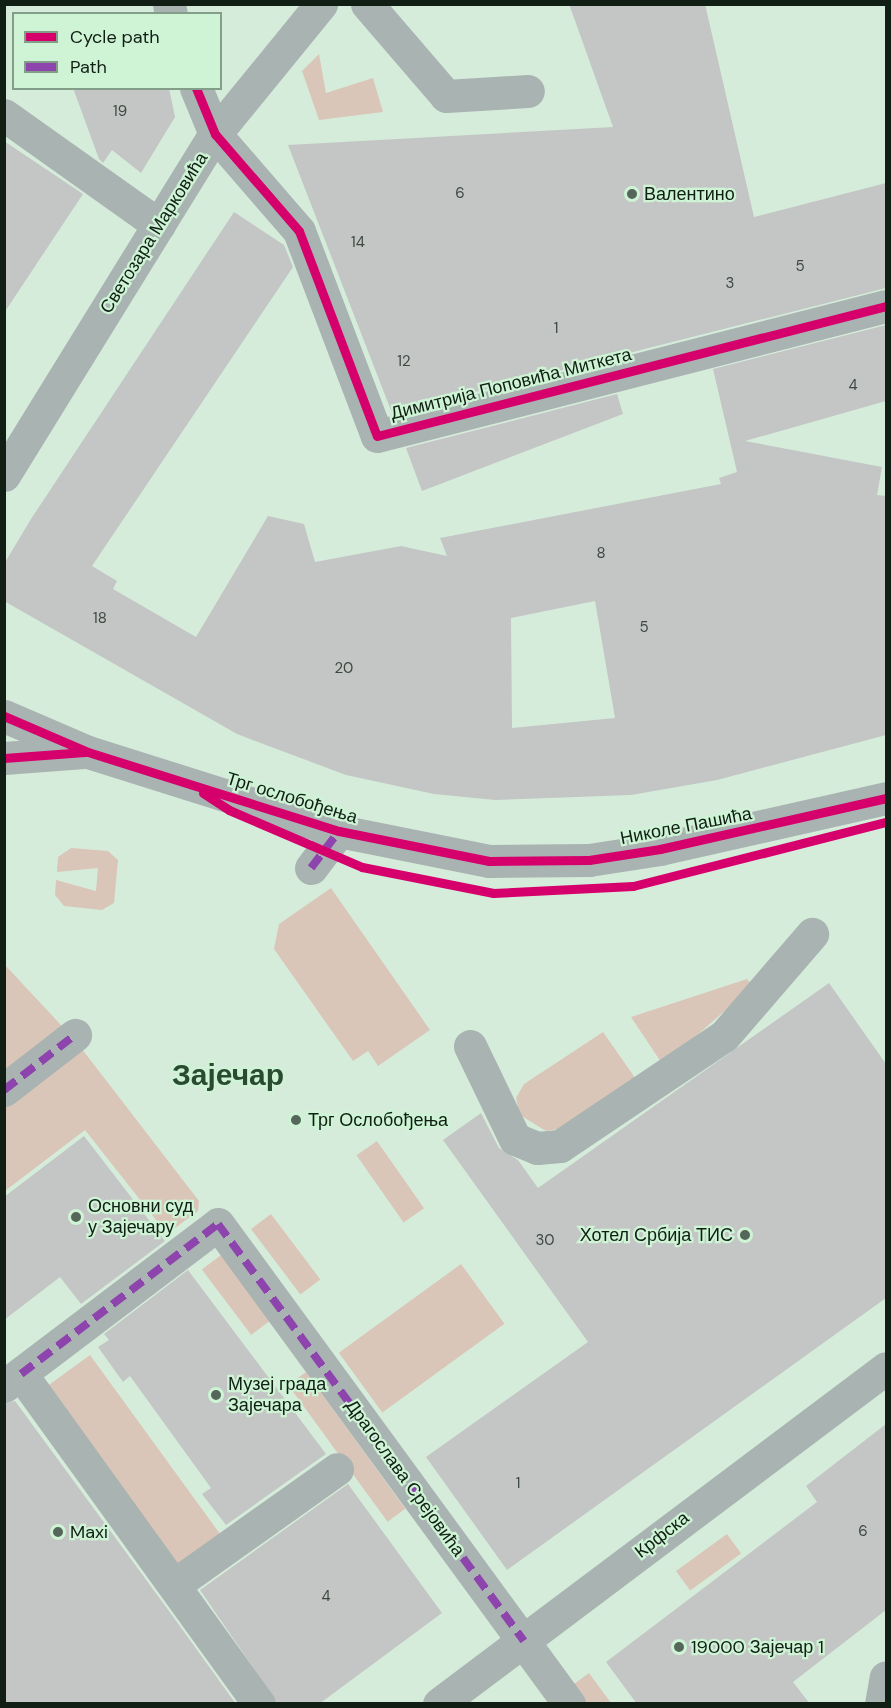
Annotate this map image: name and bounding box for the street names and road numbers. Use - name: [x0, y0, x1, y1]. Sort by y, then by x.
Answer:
- street label: Светозара Марковића: [96, 149, 212, 317]
- street label: Димитрија Поповића Миткета: [388, 344, 634, 424]
- street label: Трг ослобођења: [224, 768, 360, 828]
- street label: Николе Пашића: [618, 803, 754, 849]
- street label: Драгослава Срејовића: [341, 1395, 469, 1561]
- street label: Крфска: [631, 1507, 693, 1563]

